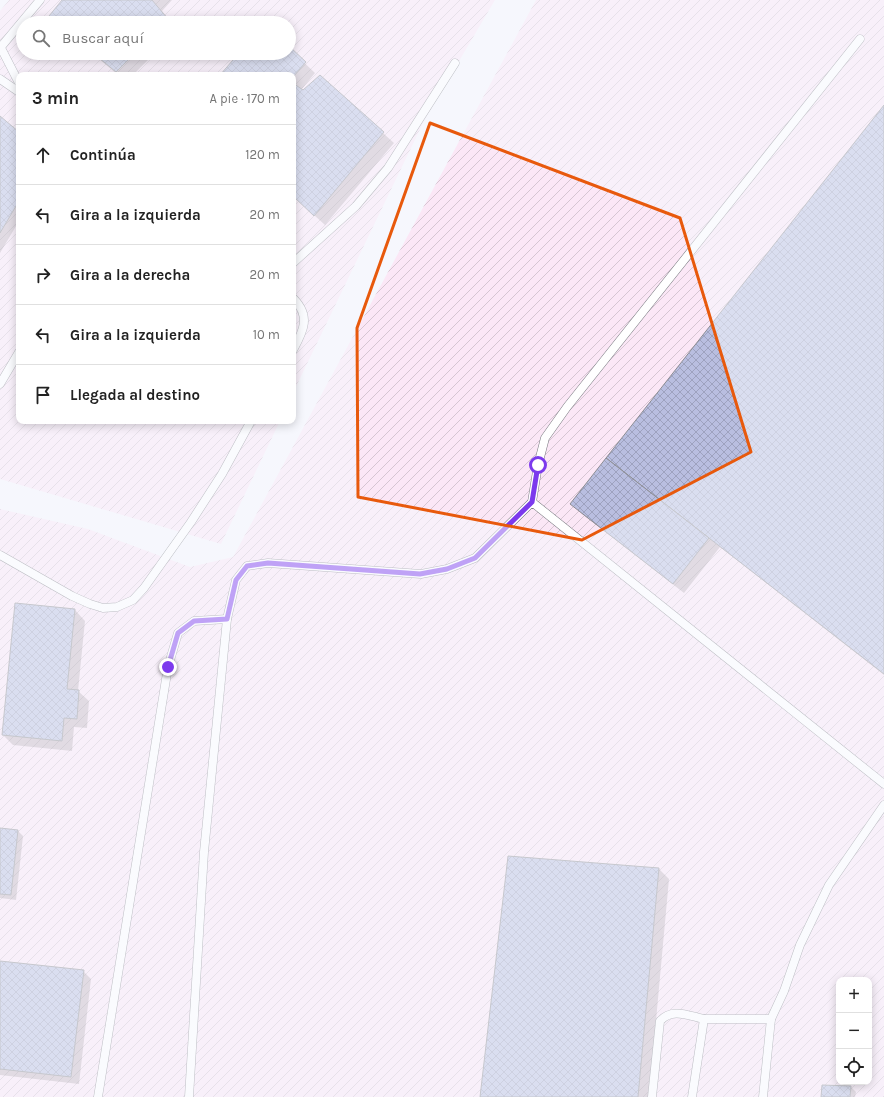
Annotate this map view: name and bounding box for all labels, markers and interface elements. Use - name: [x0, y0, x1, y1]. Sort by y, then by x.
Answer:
- search box: [16, 16, 296, 60]
- icon: search: [30, 27, 52, 49]
- text: Buscar aquí: [62, 29, 144, 47]
- text: 3 min: [32, 88, 79, 108]
- text: A pie · 170 m: [209, 91, 280, 106]
- icon: ahead: [32, 144, 54, 166]
- text: Continúa: [70, 146, 136, 164]
- text: 120 m: [245, 147, 280, 162]
- icon: left: [32, 204, 54, 226]
- text: Gira a la izquierda: [70, 206, 201, 224]
- text: 20 m: [250, 207, 280, 222]
- icon: right: [32, 264, 54, 286]
- text: Gira a la derecha: [70, 266, 190, 284]
- text: 20 m: [250, 267, 280, 282]
- icon: left: [32, 324, 54, 346]
- text: Gira a la izquierda: [70, 326, 201, 344]
- text: 10 m: [253, 327, 280, 342]
- icon: arrive: [32, 384, 54, 406]
- text: Llegada al destino: [70, 386, 200, 404]
- route start: [529, 456, 547, 474]
- route end: [159, 658, 177, 676]
- map controls: [836, 977, 872, 1085]
- button: +: [836, 977, 872, 1013]
- button: −: [836, 1013, 872, 1049]
- button: locate: [836, 1049, 872, 1085]

